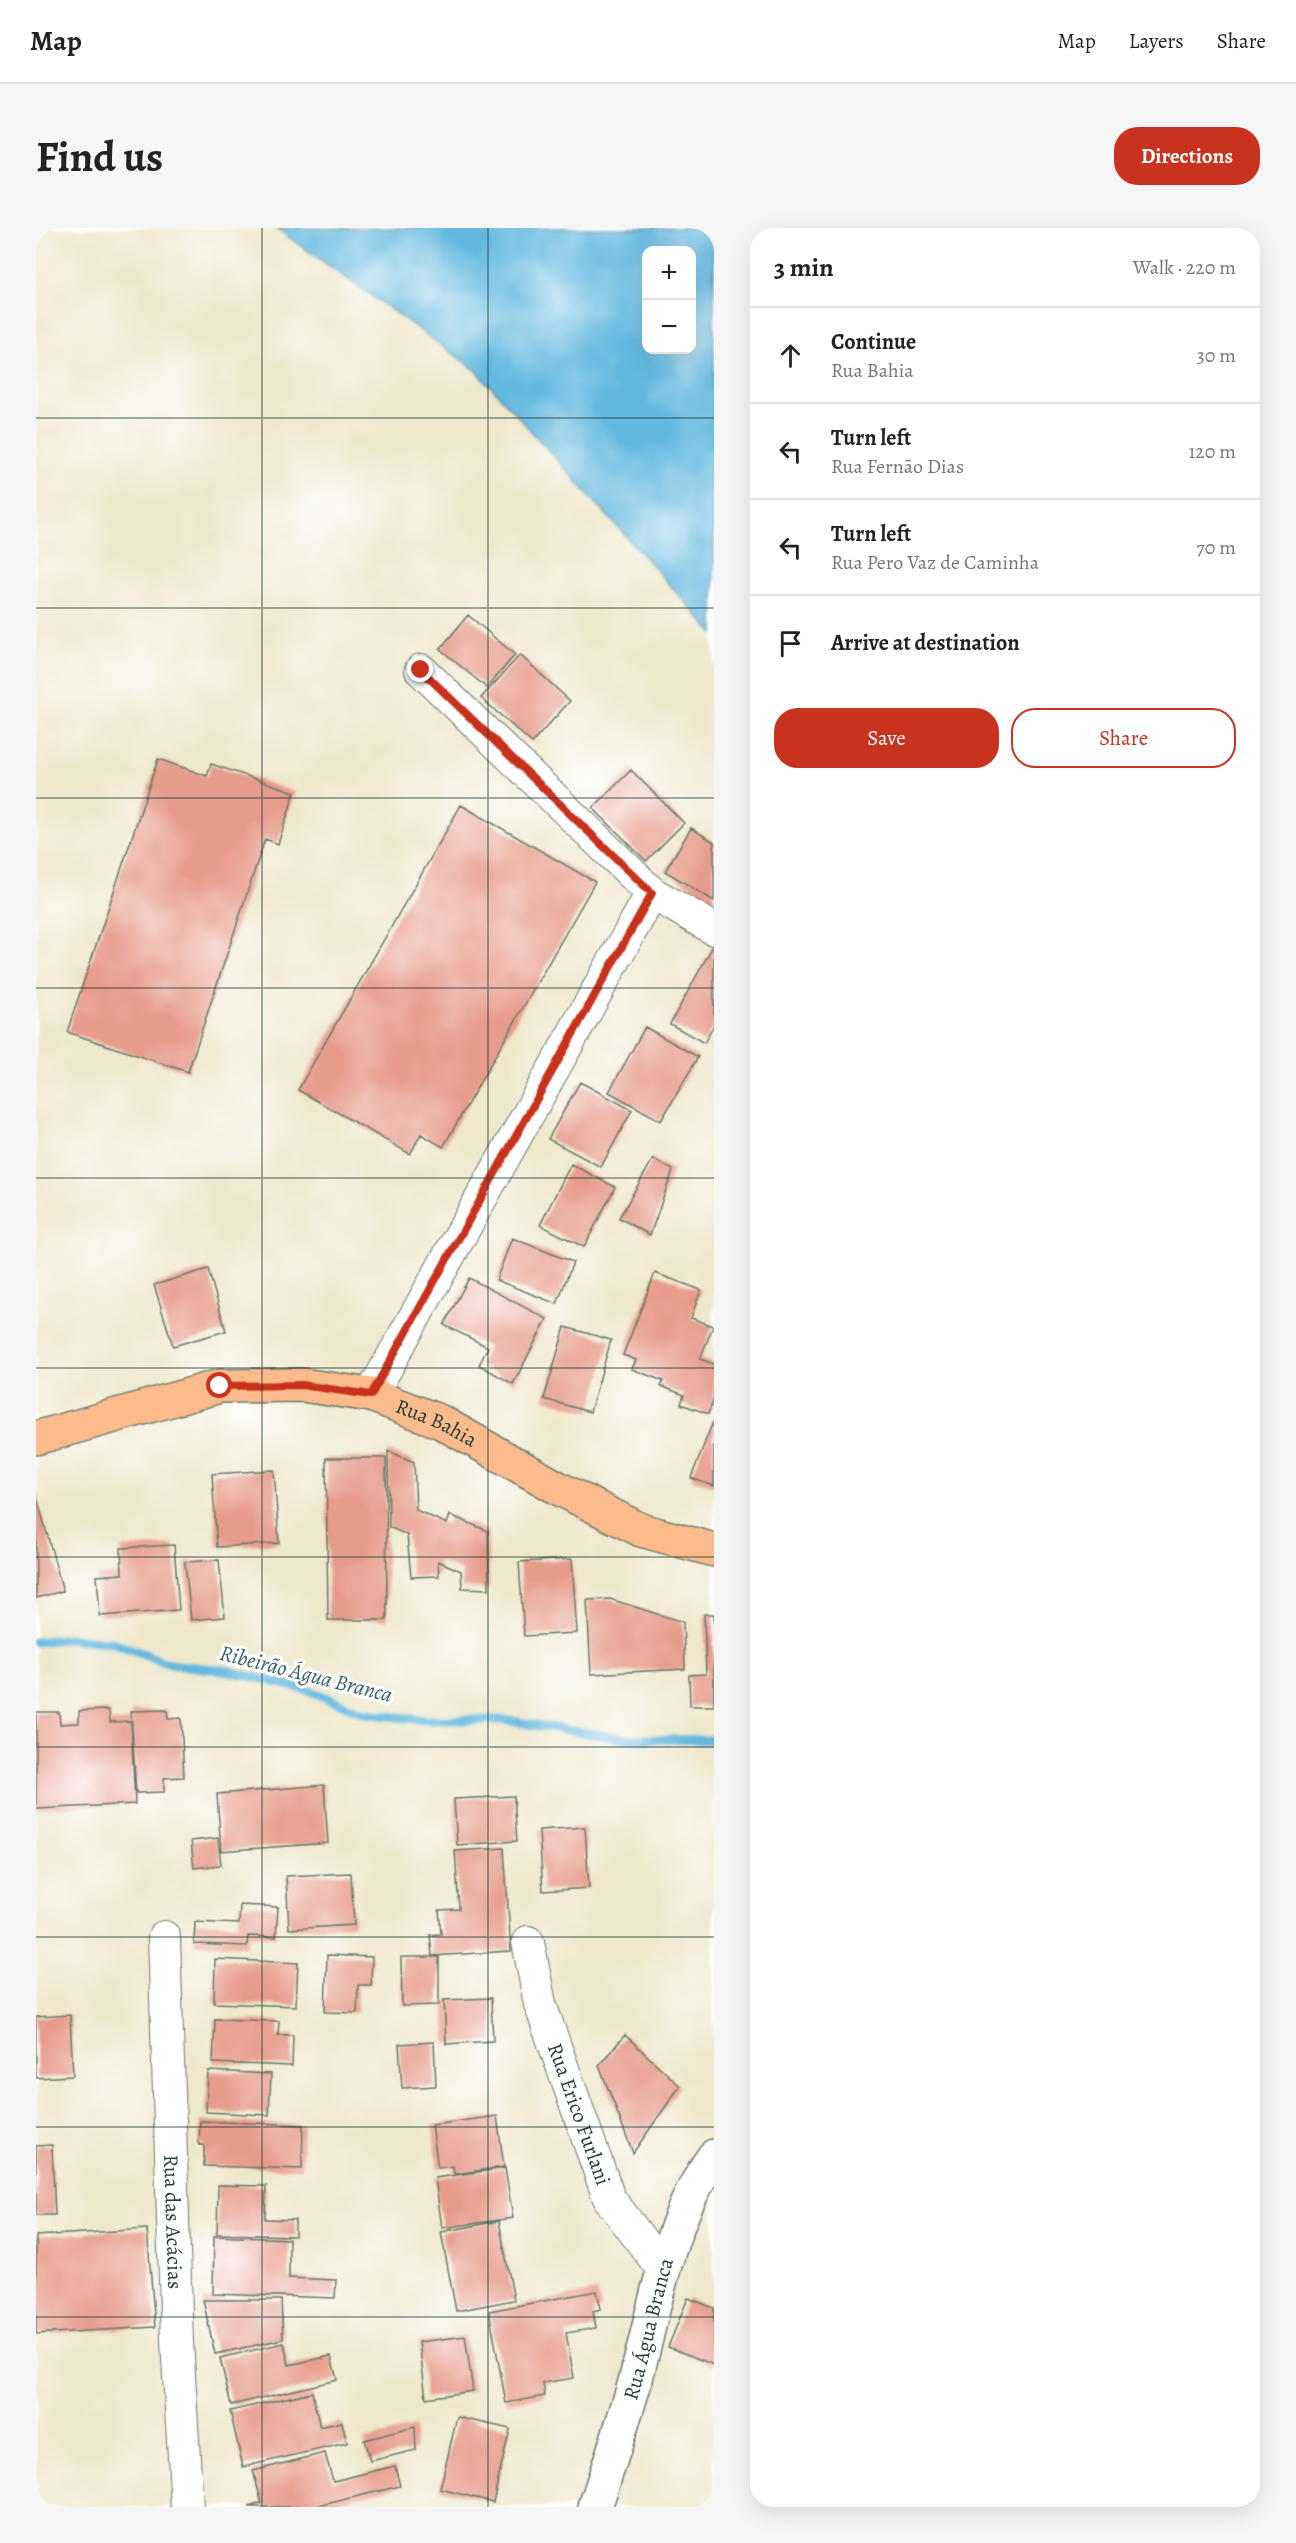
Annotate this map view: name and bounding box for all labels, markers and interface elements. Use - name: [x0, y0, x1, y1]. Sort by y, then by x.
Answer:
- text: Map: [30, 22, 82, 60]
- text: Map: [1057, 27, 1096, 55]
- text: Layers: [1129, 27, 1184, 55]
- text: Share: [1217, 27, 1266, 55]
- button: Directions: [1114, 127, 1260, 185]
- text: Find us: [36, 128, 163, 185]
- map controls: [642, 246, 696, 354]
- button: +: [642, 246, 696, 300]
- text: 3 min: [774, 250, 834, 285]
- text: Walk · 220 m: [1133, 254, 1236, 281]
- button: −: [642, 300, 696, 354]
- text: Continue: [831, 327, 916, 357]
- icon: ahead: [774, 339, 807, 372]
- text: 30 m: [1196, 342, 1236, 369]
- text: Rua Bahia: [831, 357, 914, 384]
- text: Turn left: [831, 423, 911, 453]
- icon: left: [774, 435, 807, 468]
- text: 120 m: [1188, 438, 1236, 465]
- text: Rua Fernão Dias: [831, 453, 964, 480]
- text: Turn left: [831, 519, 911, 549]
- icon: left: [774, 531, 807, 564]
- text: 70 m: [1196, 534, 1236, 561]
- text: Rua Pero Vaz de Caminha: [831, 549, 1039, 576]
- icon: arrive: [774, 627, 807, 660]
- text: Arrive at destination: [831, 628, 1020, 658]
- route end: [407, 656, 433, 682]
- button: Save: [774, 708, 999, 768]
- button: Share: [1011, 708, 1236, 768]
- route start: [206, 1372, 232, 1398]
- street label: Rua Bahia: [392, 1392, 482, 1454]
- water label: Ribeirão Água Branca: [216, 1638, 396, 1710]
- street label: Rua Erico Furlani: [541, 2039, 617, 2189]
- street label: Rua das Acácias: [157, 2154, 189, 2290]
- street label: Rua Água Branca: [616, 2254, 680, 2403]

